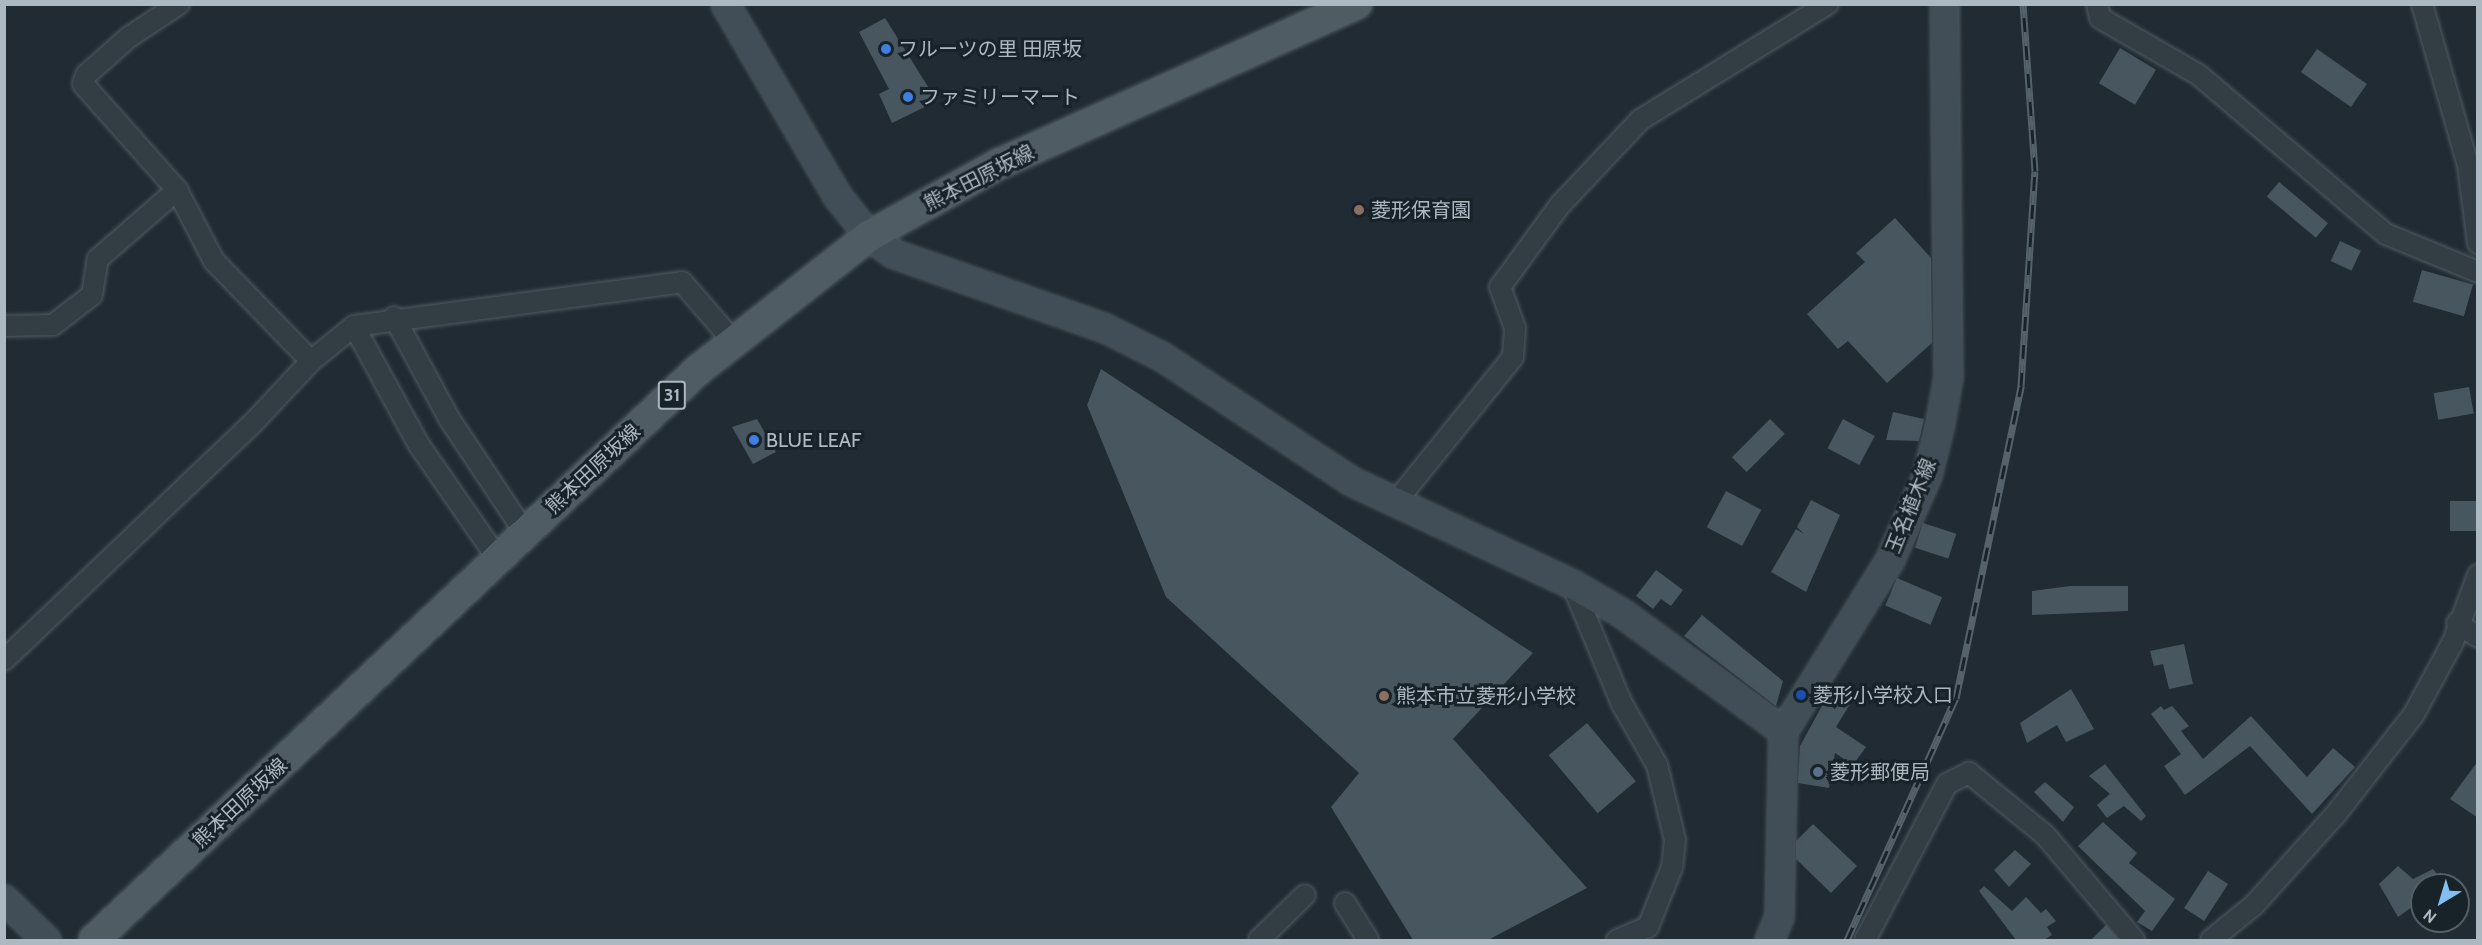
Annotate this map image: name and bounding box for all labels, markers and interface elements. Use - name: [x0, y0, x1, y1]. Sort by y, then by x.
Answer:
- place label: フルーツの里 田原坂: [898, 37, 1082, 61]
- marker: フルーツの里 田原坂: [879, 42, 893, 56]
- place label: ファミリーマート: [920, 85, 1080, 109]
- marker: ファミリーマート: [901, 90, 915, 104]
- street label: 熊本田原坂線: [920, 140, 1038, 216]
- place label: 菱形保育園: [1371, 198, 1471, 222]
- marker: 菱形保育園: [1352, 203, 1366, 217]
- road number: 31: [657, 380, 687, 410]
- street label: 熊本田原坂線: [541, 419, 645, 519]
- place label: BLUE LEAF: [766, 428, 862, 452]
- marker: BLUE LEAF: [747, 433, 761, 447]
- street label: 玉名植木線: [1881, 455, 1941, 557]
- place label: 菱形小学校入口: [1813, 683, 1953, 707]
- place label: 熊本市立菱形小学校: [1396, 684, 1576, 708]
- marker: 菱形小学校入口: [1794, 688, 1808, 702]
- marker: 熊本市立菱形小学校: [1377, 689, 1391, 703]
- street label: 熊本田原坂線: [188, 753, 292, 853]
- place label: 菱形郵便局: [1830, 760, 1930, 784]
- marker: 菱形郵便局: [1811, 765, 1825, 779]
- north arrow: [2410, 873, 2470, 933]
- text: N: [2420, 905, 2440, 927]

